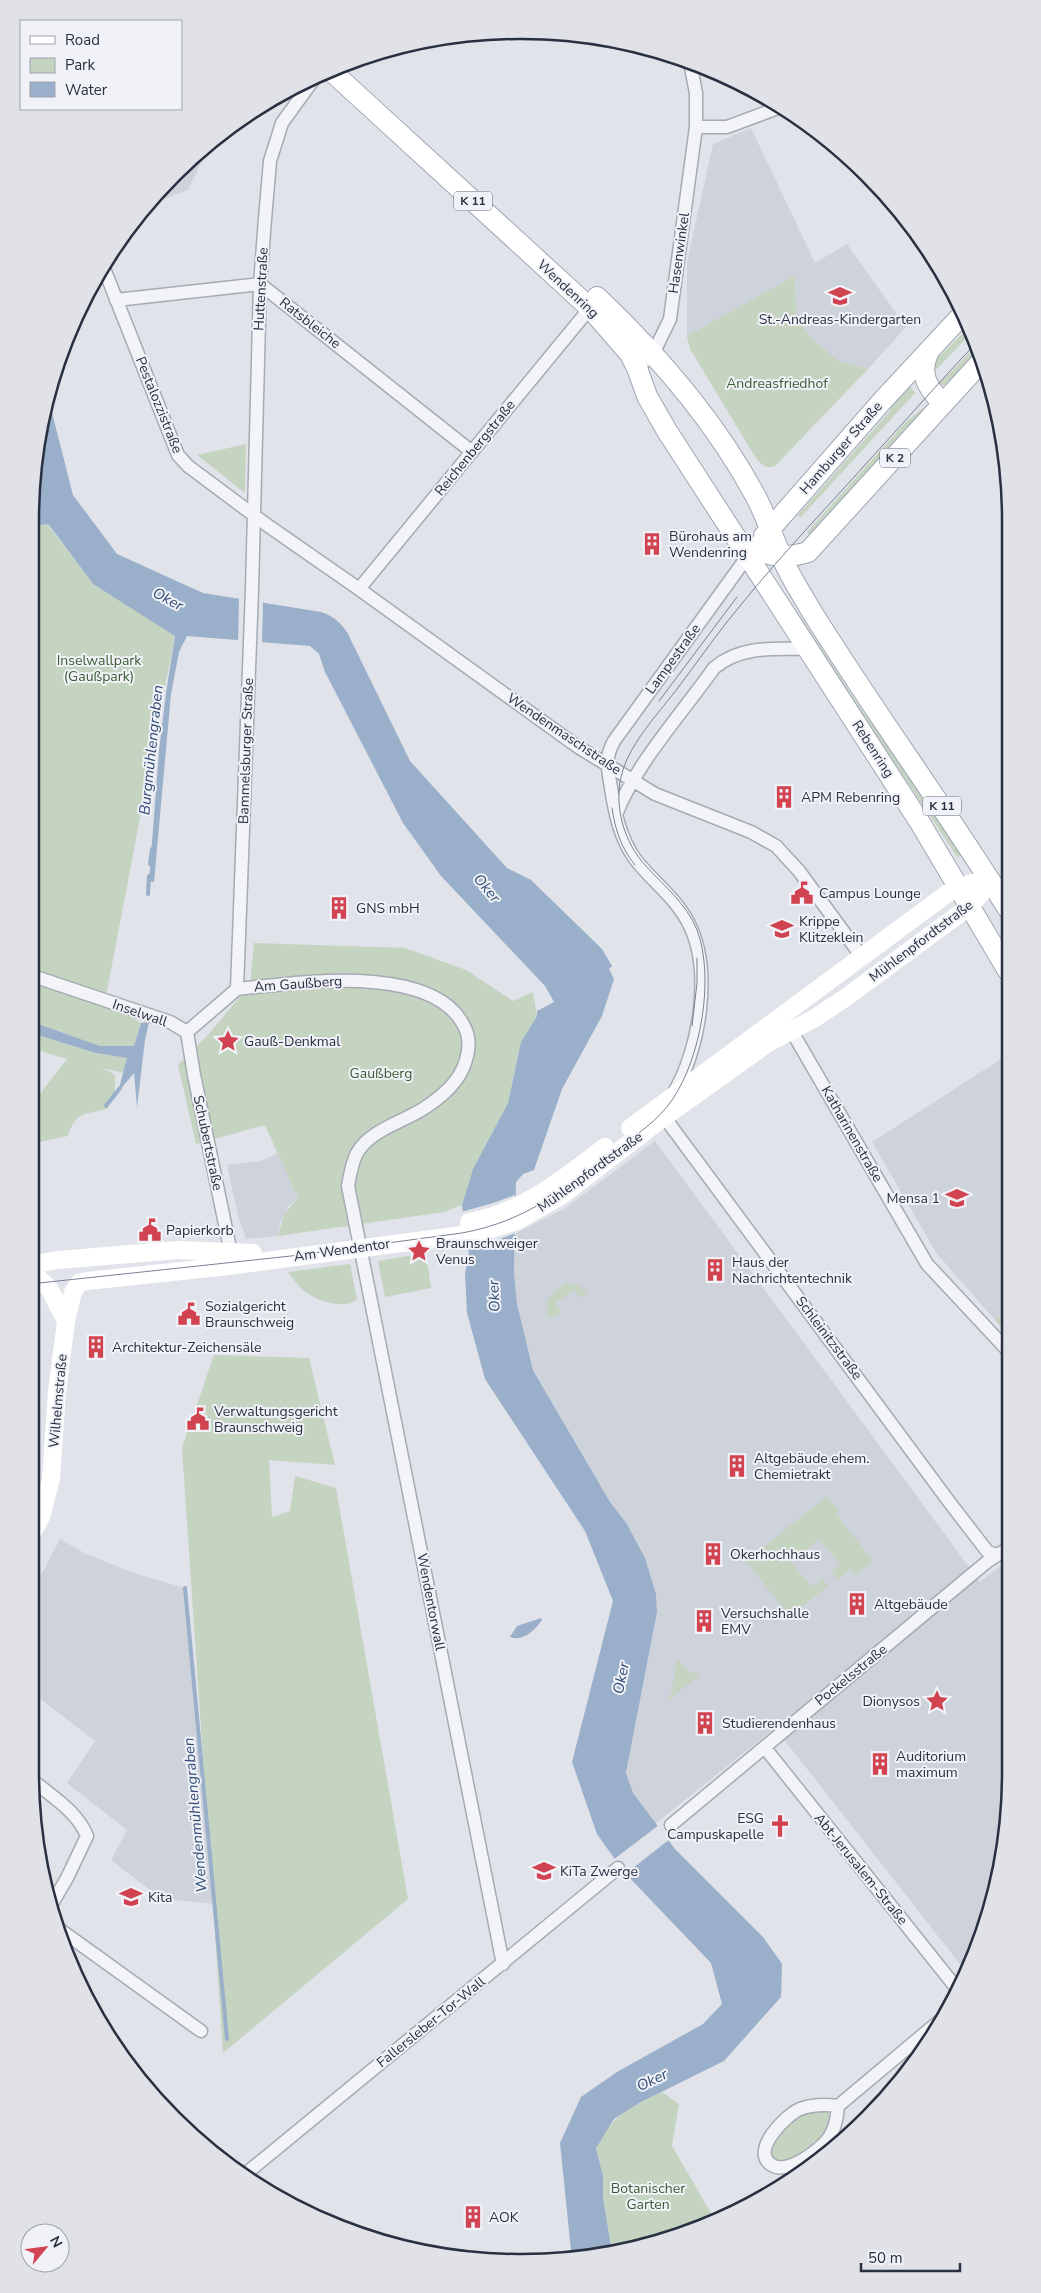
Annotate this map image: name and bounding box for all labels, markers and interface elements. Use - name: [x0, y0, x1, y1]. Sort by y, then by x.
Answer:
- legend: [20, 20, 182, 110]
- text: Road: [65, 30, 100, 50]
- text: Park: [65, 55, 95, 75]
- text: Water: [65, 80, 108, 100]
- road number: K 11: [454, 192, 492, 210]
- street label: Hasenwinkel: [664, 210, 694, 295]
- street label: Huttenstraße: [249, 247, 273, 331]
- street label: Wendenring: [533, 255, 603, 323]
- school or university icon: St.-Andreas-Kindergarten: [827, 283, 853, 309]
- street label: Ratsbleiche: [275, 293, 345, 353]
- place label: St.-Andreas-Kindergarten: [759, 310, 921, 329]
- street label: Pestalozzistraße: [131, 354, 187, 456]
- park label: Andreasfriedhof: [726, 374, 828, 393]
- street label: Reichenbergstraße: [430, 396, 520, 500]
- street label: Hamburger Straße: [795, 398, 887, 498]
- road number: K 2: [880, 448, 910, 468]
- place label: Bürohaus am Wendenring: [669, 527, 752, 562]
- building icon: Bürohaus am Wendenring: [639, 531, 665, 557]
- water label: Oker: [149, 583, 187, 616]
- street label: Lampestraße: [641, 620, 705, 698]
- park label: Inselwallpark (Gaußpark): [57, 651, 142, 686]
- street label: Bammelsburger Straße: [234, 678, 258, 824]
- water label: Burgmühlengraben: [134, 684, 168, 816]
- street label: Wendenmaschstraße: [503, 689, 625, 779]
- street label: Rebenring: [847, 717, 899, 781]
- building icon: APM Rebenring: [771, 784, 797, 810]
- place label: APM Rebenring: [801, 788, 900, 807]
- road number: K 11: [923, 796, 961, 816]
- water label: Oker: [469, 869, 505, 907]
- public building icon: Campus Lounge: [789, 880, 815, 906]
- place label: Campus Lounge: [819, 884, 921, 903]
- building icon: GNS mbH: [326, 895, 352, 921]
- street label: Mühlenpfordtstraße: [865, 896, 977, 986]
- place label: GNS mbH: [356, 899, 420, 918]
- place label: Krippe Klitzeklein: [799, 912, 864, 947]
- school or university icon: Krippe Klitzeklein: [769, 916, 795, 942]
- street label: Am Gaußberg: [253, 971, 343, 997]
- street label: Inselwall: [110, 995, 171, 1032]
- place icon: Gauß-Denkmal: [215, 1028, 241, 1054]
- place label: Gauß-Denkmal: [244, 1032, 341, 1051]
- park label: Gaußberg: [350, 1064, 412, 1083]
- street label: Katharinenstraße: [817, 1082, 887, 1186]
- street label: Schubertstraße: [189, 1094, 227, 1192]
- street label: Mühlenpfordtstraße: [534, 1127, 646, 1217]
- school or university icon: Mensa 1: [944, 1185, 970, 1211]
- place label: Mensa 1: [886, 1189, 940, 1208]
- public building icon: Papierkorb: [137, 1217, 163, 1243]
- place label: Papierkorb: [166, 1221, 234, 1240]
- street label: Am Wendentor: [293, 1234, 391, 1266]
- place label: Braunschweiger Venus: [435, 1234, 538, 1269]
- place icon: Braunschweiger Venus: [406, 1238, 432, 1264]
- place label: Haus der Nachrichtentechnik: [732, 1253, 853, 1288]
- building icon: Haus der Nachrichtentechnik: [702, 1257, 728, 1283]
- water label: Oker: [483, 1279, 505, 1313]
- street label: Schleinitzstraße: [791, 1292, 867, 1384]
- place label: Sozialgericht Braunschweig: [205, 1297, 294, 1332]
- public building icon: Sozialgericht Braunschweig: [176, 1301, 202, 1327]
- building icon: Architektur-Zeichensäle: [83, 1334, 109, 1360]
- place label: Architektur-Zeichensäle: [112, 1338, 262, 1357]
- street label: Wilhelmstraße: [44, 1353, 72, 1449]
- place label: Verwaltungsgericht Braunschweig: [213, 1402, 338, 1437]
- public building icon: Verwaltungsgericht Braunschweig: [185, 1406, 211, 1432]
- place label: Altgebäude ehem. Chemietrakt: [754, 1449, 869, 1484]
- building icon: Altgebäude ehem. Chemietrakt: [724, 1453, 750, 1479]
- building icon: Okerhochhaus: [700, 1541, 726, 1567]
- place label: Okerhochhaus: [730, 1545, 820, 1564]
- street label: Wendentorwall: [412, 1552, 450, 1653]
- building icon: Altgebäude: [844, 1591, 870, 1617]
- place label: Altgebäude: [874, 1595, 948, 1614]
- place label: Versuchshalle EMV: [720, 1604, 809, 1639]
- building icon: Versuchshalle EMV: [691, 1608, 717, 1634]
- street label: Pockelsstraße: [811, 1640, 891, 1710]
- water label: Oker: [608, 1660, 634, 1696]
- place icon: Dionysos: [924, 1688, 950, 1714]
- place label: Dionysos: [862, 1692, 920, 1711]
- building icon: Studierendenhaus: [692, 1710, 718, 1736]
- place label: Studierendenhaus: [722, 1714, 836, 1733]
- water label: Wendenmühlengraben: [178, 1737, 212, 1893]
- place label: Auditorium maximum: [896, 1747, 966, 1782]
- building icon: Auditorium maximum: [867, 1751, 893, 1777]
- place label: ESG Campuskapelle: [667, 1809, 764, 1844]
- street label: Abt-Jerusalem-Straße: [810, 1809, 912, 1929]
- church icon: ESG Campuskapelle: [767, 1813, 793, 1839]
- school or university icon: KiTa Zwerge: [531, 1858, 557, 1884]
- place label: KiTa Zwerge: [560, 1862, 638, 1881]
- school or university icon: Kita: [118, 1884, 144, 1910]
- place label: Kita: [148, 1888, 172, 1907]
- street label: Fallersleber-Tor-Wall: [373, 1972, 490, 2072]
- water label: Oker: [633, 2064, 671, 2096]
- park label: Botanischer Garten: [611, 2179, 685, 2214]
- building icon: AOK: [460, 2204, 486, 2230]
- place label: AOK: [489, 2208, 519, 2227]
- north arrow: [20, 2223, 70, 2273]
- text: N: [45, 2233, 67, 2251]
- scale bar: [861, 2240, 960, 2272]
- text: 50 m: [868, 2248, 903, 2268]

